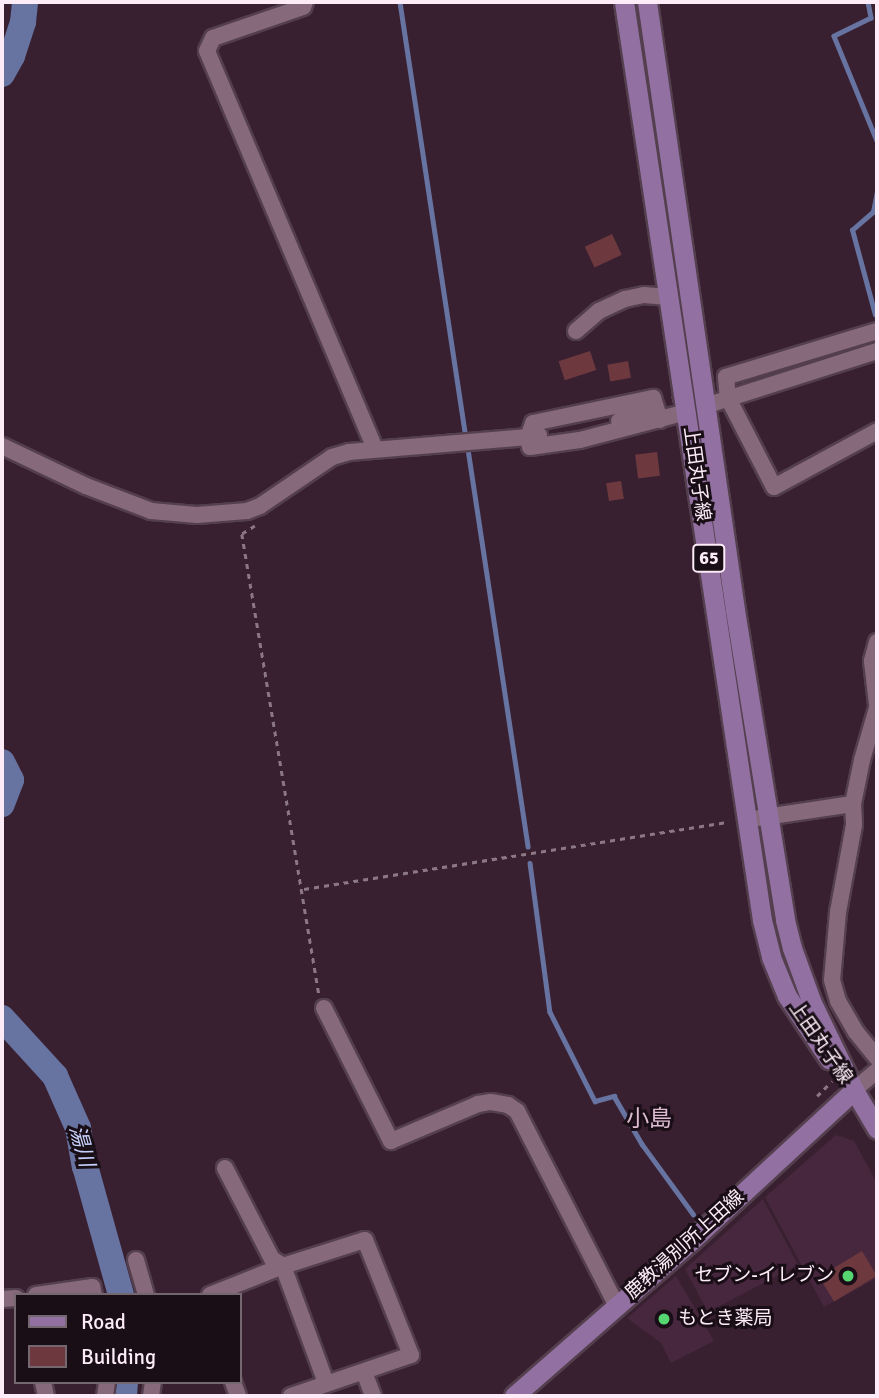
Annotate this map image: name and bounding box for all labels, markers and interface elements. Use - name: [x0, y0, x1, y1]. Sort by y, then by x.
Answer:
- street label: 上田丸子線: [678, 425, 714, 523]
- road number: 65: [692, 544, 726, 572]
- street label: 上田丸子線: [783, 998, 857, 1088]
- district label: 小島: [626, 1105, 672, 1133]
- water label: 湯川: [64, 1122, 100, 1170]
- street label: 鹿教湯別所上田線: [621, 1186, 749, 1304]
- place label: セブン-イレブン: [694, 1265, 834, 1287]
- marker: セブン-イレブン: [840, 1268, 856, 1284]
- legend: [14, 1293, 242, 1384]
- place label: もとき薬局: [678, 1308, 773, 1330]
- text: Road: [81, 1309, 126, 1335]
- marker: もとき薬局: [656, 1311, 672, 1327]
- text: Building: [81, 1344, 156, 1370]

